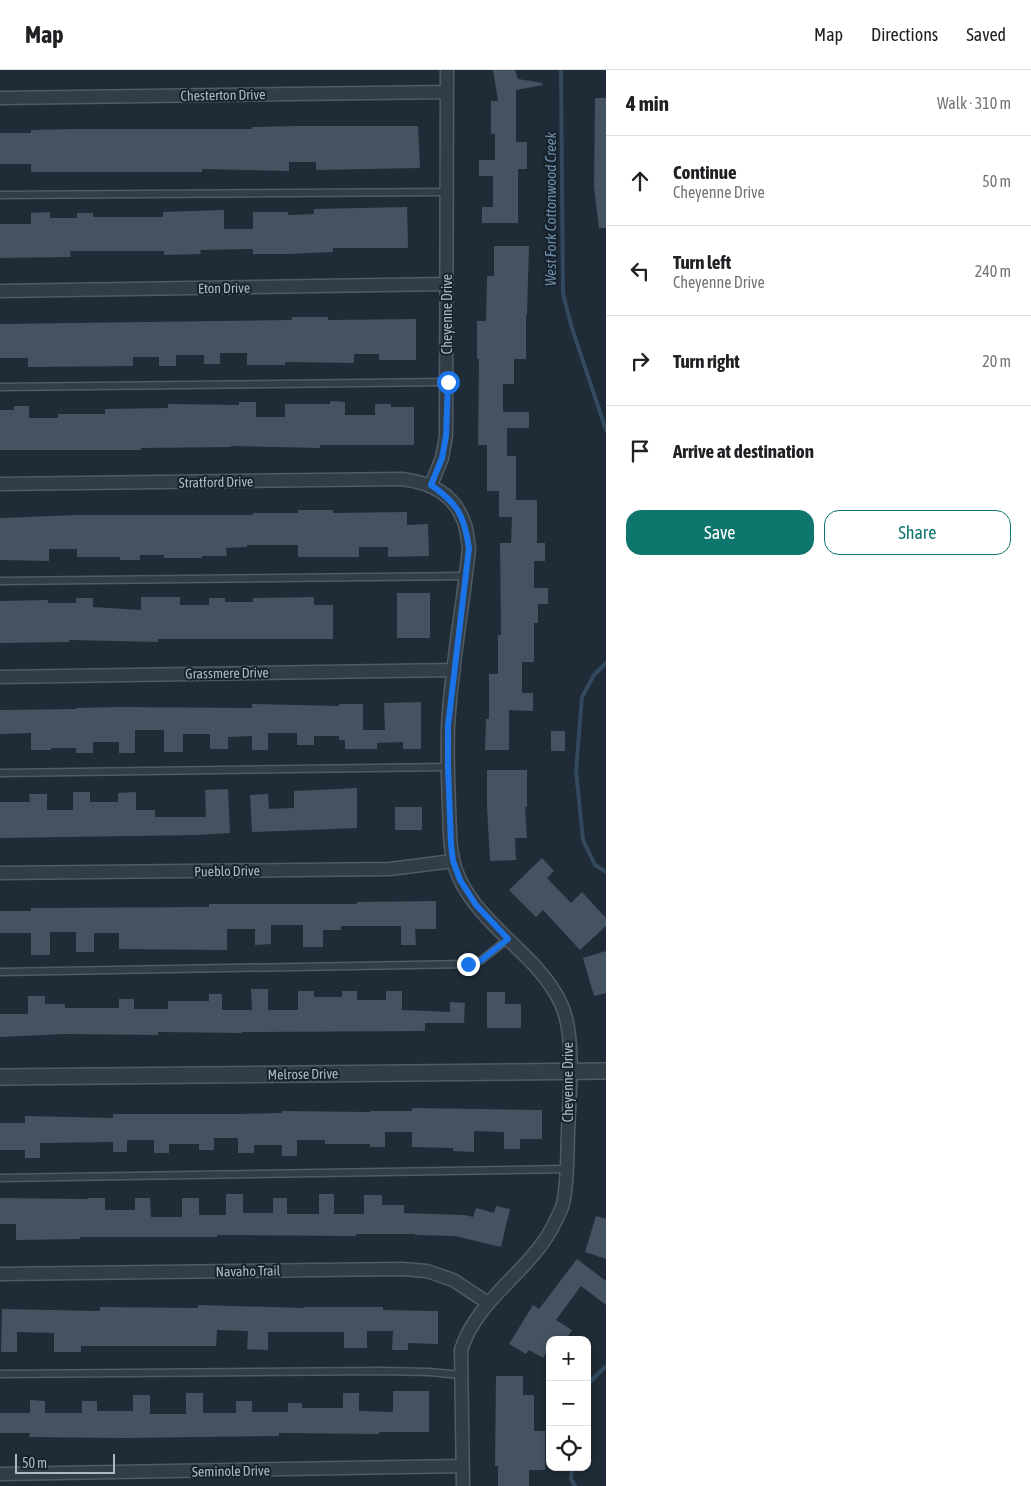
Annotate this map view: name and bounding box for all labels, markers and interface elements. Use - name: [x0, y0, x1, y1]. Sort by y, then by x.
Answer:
- text: Map: [25, 21, 64, 48]
- text: Map: [814, 24, 843, 45]
- text: Directions: [871, 24, 938, 45]
- text: Saved: [966, 24, 1006, 45]
- street label: Chesterton Drive: [180, 86, 266, 104]
- text: 4 min: [626, 91, 669, 115]
- text: Walk · 310 m: [937, 94, 1011, 112]
- water label: West Fork Cottonwood Creek: [542, 132, 559, 286]
- text: Continue: [673, 161, 737, 183]
- icon: ahead: [626, 167, 654, 195]
- text: 50 m: [982, 172, 1011, 190]
- text: Cheyenne Drive: [673, 183, 765, 201]
- text: Turn left: [673, 251, 731, 273]
- icon: left: [626, 257, 654, 285]
- text: 240 m: [975, 262, 1011, 280]
- text: Cheyenne Drive: [673, 273, 765, 291]
- street label: Cheyenne Drive: [439, 274, 455, 354]
- street label: Eton Drive: [198, 280, 250, 296]
- icon: right: [626, 347, 654, 375]
- text: Turn right: [673, 350, 740, 372]
- text: 20 m: [982, 352, 1011, 370]
- route start: [437, 371, 460, 394]
- icon: arrive: [626, 437, 654, 465]
- text: Arrive at destination: [673, 440, 814, 462]
- street label: Stratford Drive: [179, 473, 253, 491]
- button: Save: [626, 510, 814, 555]
- button: Share: [824, 510, 1011, 555]
- street label: Grassmere Drive: [185, 664, 269, 682]
- street label: Pueblo Drive: [194, 862, 260, 880]
- route end: [457, 953, 480, 976]
- street label: Cheyenne Drive: [560, 1042, 576, 1122]
- street label: Melrose Drive: [268, 1065, 338, 1083]
- street label: Navaho Trail: [215, 1262, 281, 1280]
- map controls: [546, 1336, 591, 1471]
- button: +: [546, 1336, 591, 1381]
- button: −: [546, 1381, 591, 1426]
- button: locate: [546, 1426, 591, 1471]
- scale bar: [15, 1451, 115, 1474]
- text: 50 m: [22, 1455, 47, 1471]
- street label: Seminole Drive: [192, 1462, 270, 1480]

